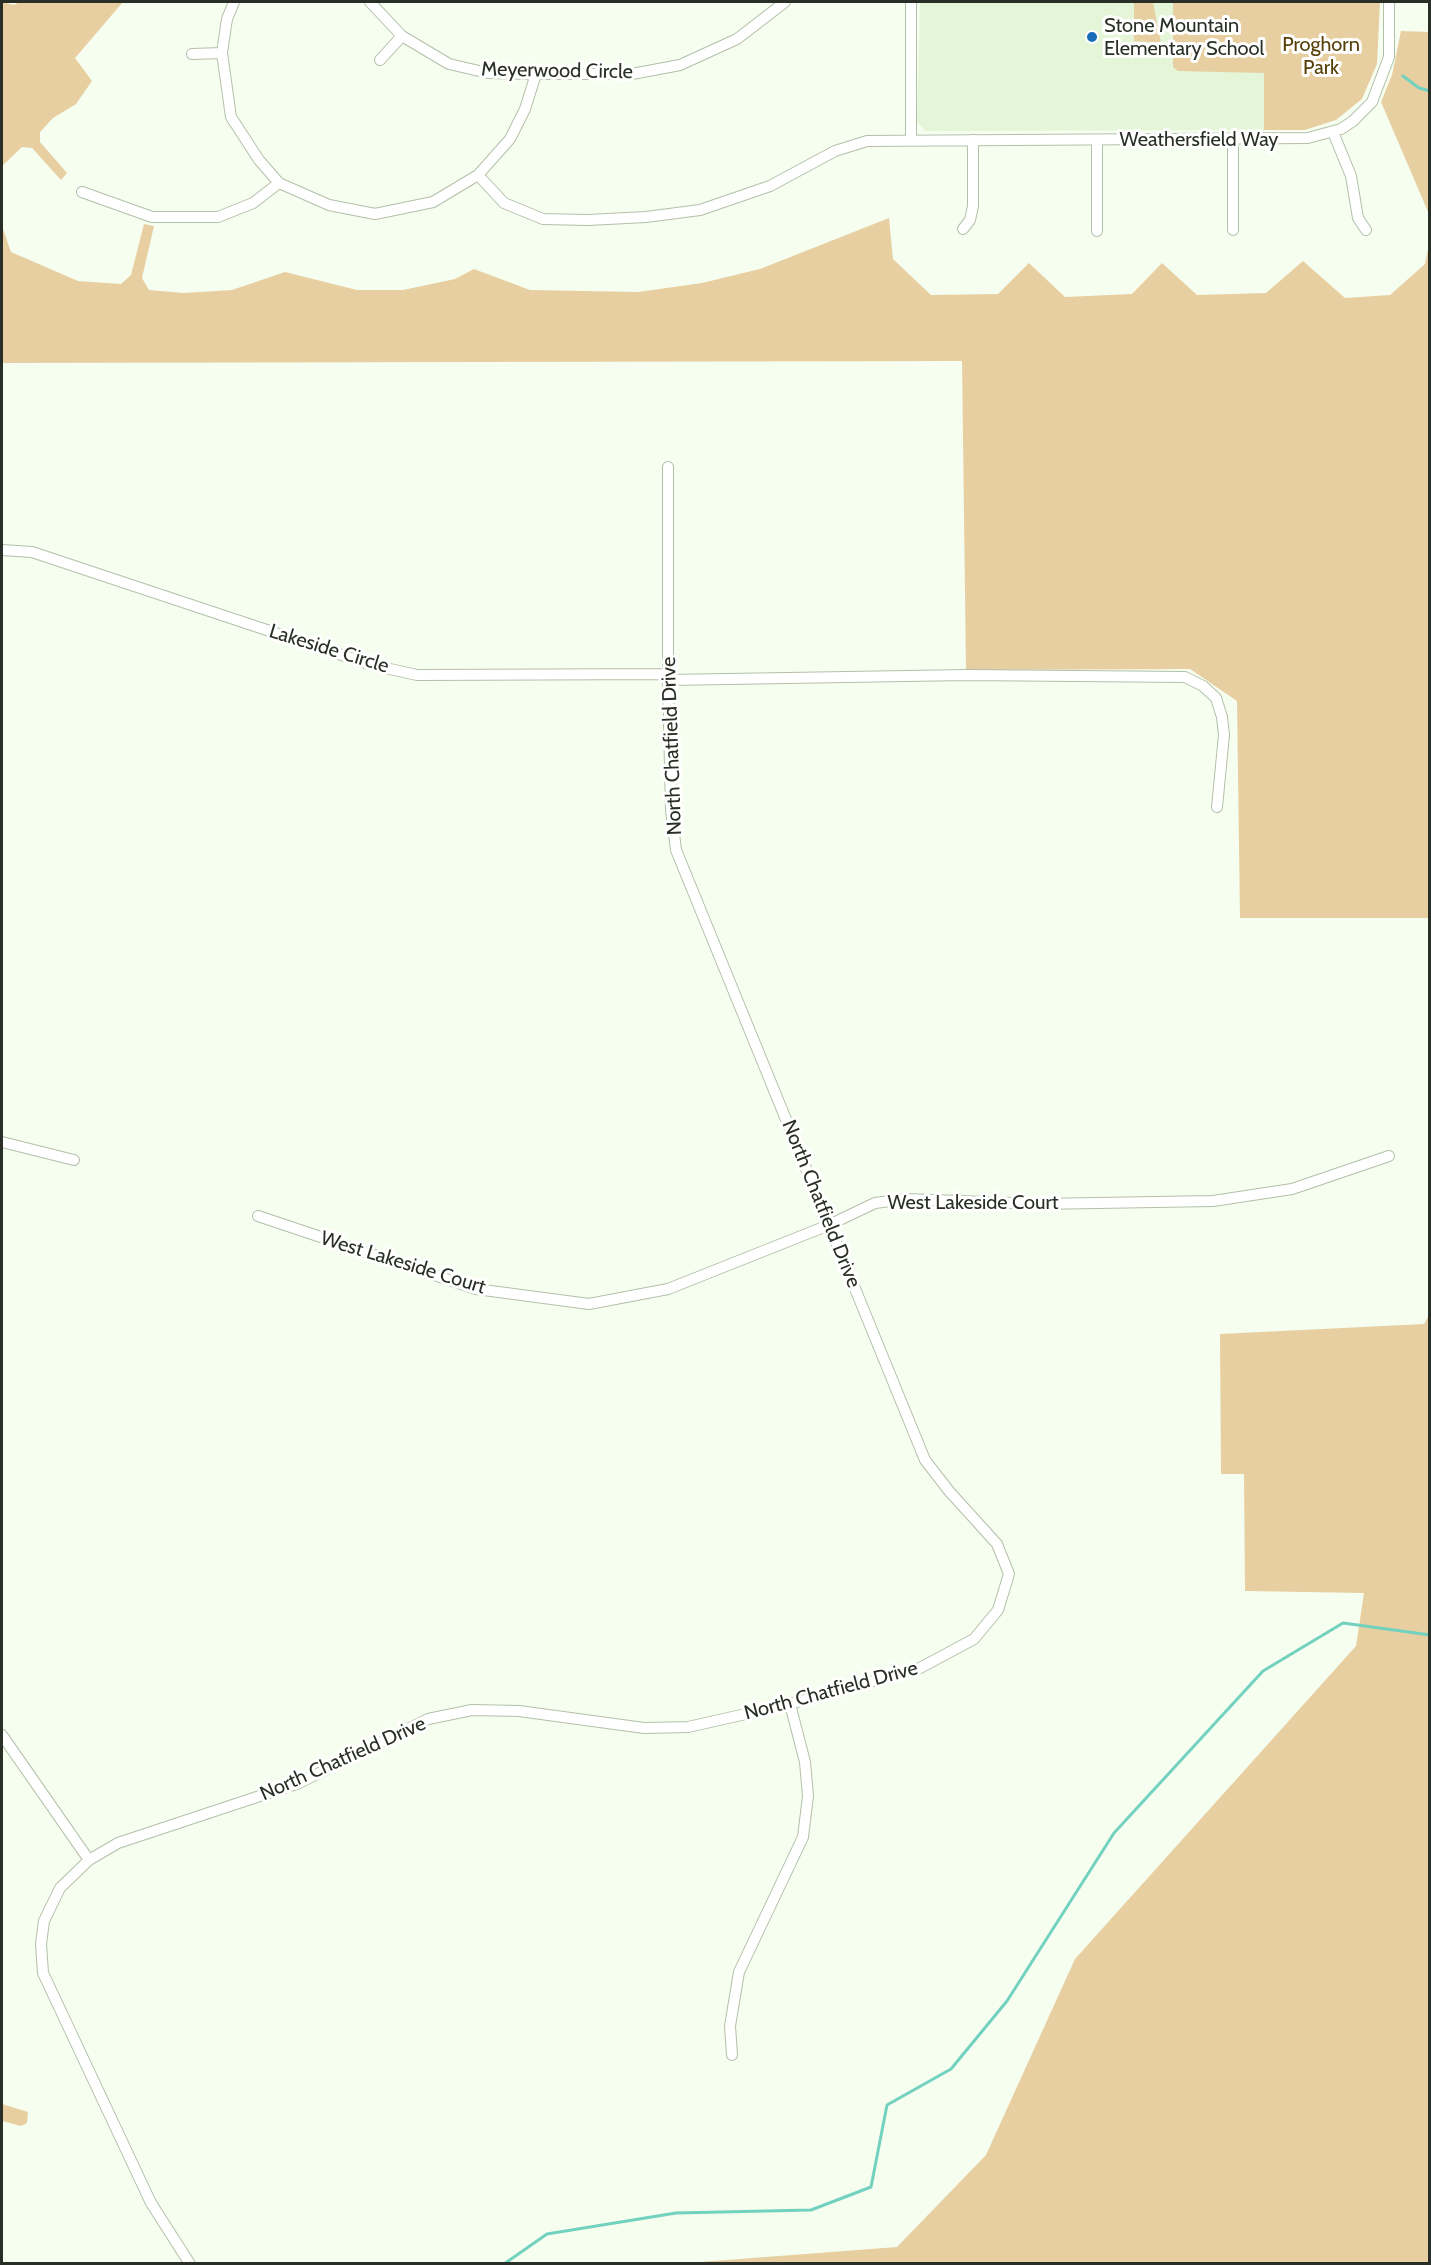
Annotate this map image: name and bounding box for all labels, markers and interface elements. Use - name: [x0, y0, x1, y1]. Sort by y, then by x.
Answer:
- place label: Stone Mountain Elementary School: [1104, 14, 1264, 61]
- marker: Stone Mountain Elementary School: [1085, 30, 1099, 44]
- park label: Proghorn Park: [1282, 33, 1360, 80]
- street label: Meyerwood Circle: [481, 58, 633, 84]
- street label: Weathersfield Way: [1120, 128, 1278, 152]
- street label: Lakeside Circle: [266, 619, 392, 679]
- street label: North Chatfield Drive: [657, 656, 687, 836]
- street label: North Chatfield Drive: [776, 1117, 866, 1291]
- street label: West Lakeside Court: [887, 1191, 1059, 1215]
- street label: West Lakeside Court: [318, 1226, 488, 1300]
- street label: North Chatfield Drive: [742, 1656, 920, 1726]
- street label: North Chatfield Drive: [257, 1712, 429, 1806]

